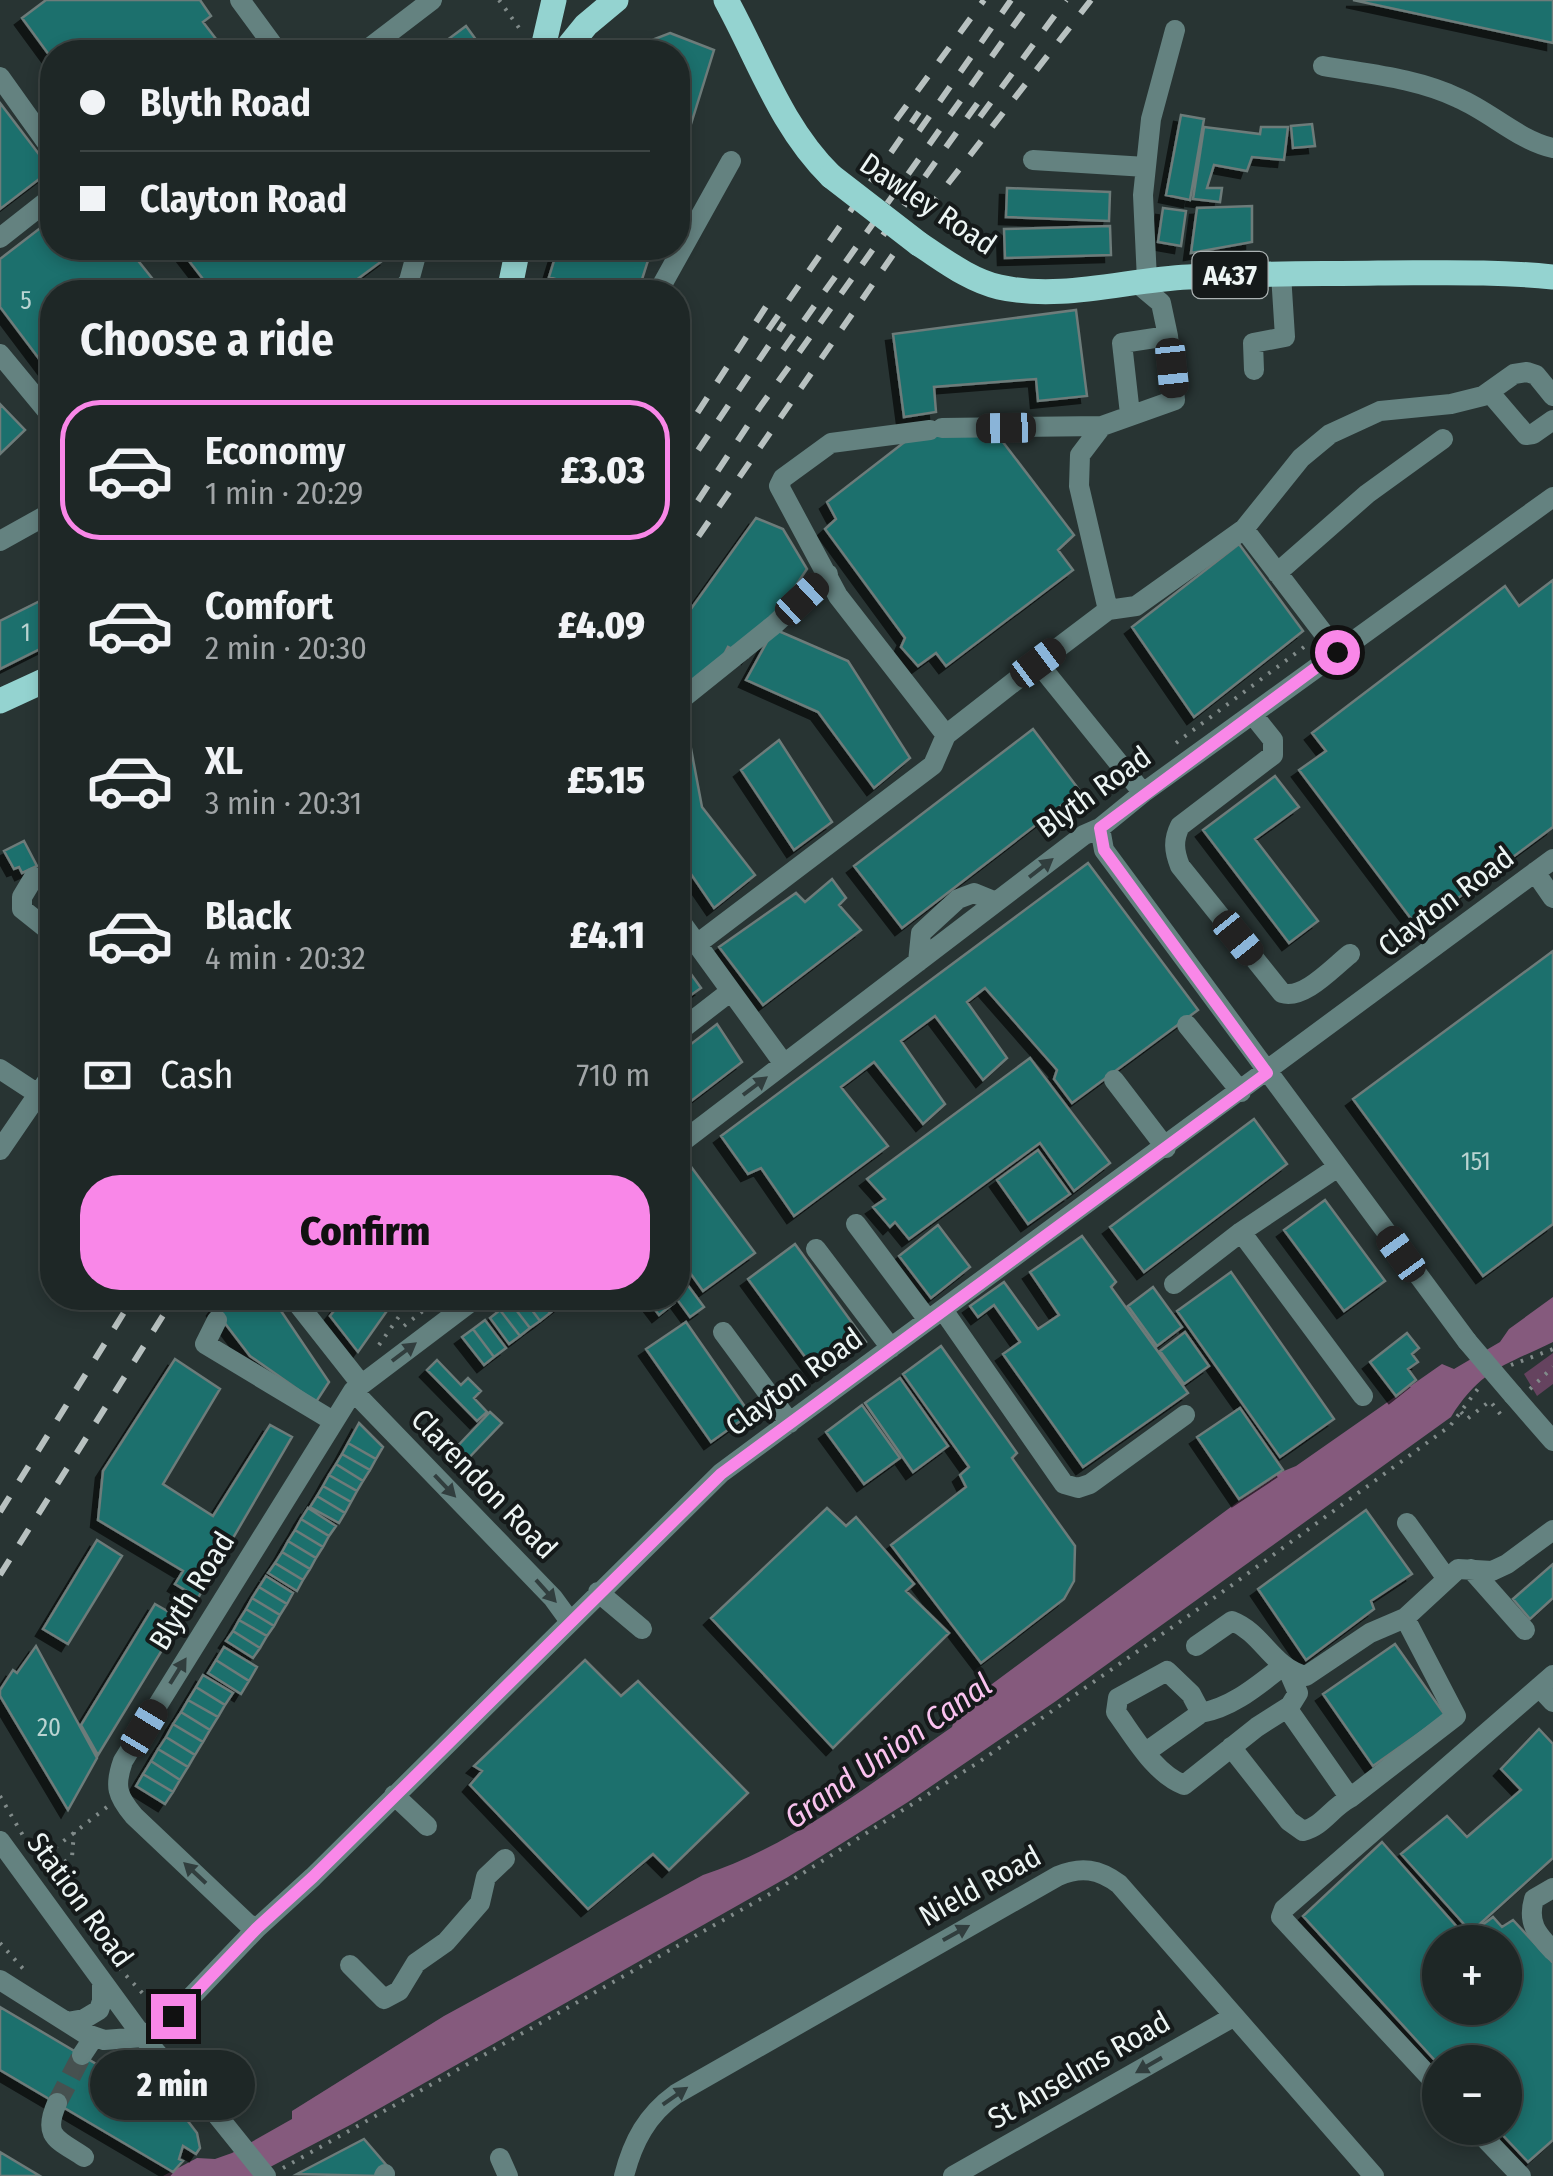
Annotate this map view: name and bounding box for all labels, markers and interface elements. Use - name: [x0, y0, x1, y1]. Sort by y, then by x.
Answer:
- text: Blyth Road: [140, 80, 311, 126]
- street label: Dawley Road: [853, 145, 1003, 263]
- text: Clayton Road: [140, 176, 347, 222]
- road number: A437: [1192, 252, 1268, 298]
- house number: 5: [20, 286, 32, 316]
- text: Choose a ride: [80, 313, 334, 367]
- car: [1154, 337, 1190, 399]
- car: [976, 412, 1036, 444]
- icon: car: [85, 425, 175, 515]
- text: Economy: [205, 428, 345, 474]
- text: £3.03: [561, 447, 645, 493]
- text: 1 min · 20:29: [205, 474, 363, 512]
- car: [770, 568, 834, 630]
- icon: car: [85, 580, 175, 670]
- text: Comfort: [205, 583, 333, 629]
- text: £4.09: [558, 602, 645, 648]
- house number: 1: [21, 618, 31, 648]
- text: 2 min · 20:30: [205, 629, 367, 667]
- route start: [1315, 630, 1360, 675]
- car: [1005, 633, 1071, 693]
- icon: car: [85, 735, 175, 825]
- text: XL: [205, 738, 243, 784]
- street label: Blyth Road: [1030, 739, 1158, 845]
- text: £5.15: [567, 757, 645, 803]
- text: 3 min · 20:31: [205, 784, 362, 822]
- street label: Clayton Road: [1371, 839, 1521, 965]
- one-way arrow: [1028, 858, 1054, 878]
- icon: car: [85, 890, 175, 980]
- text: Black: [205, 893, 291, 939]
- car: [1207, 905, 1269, 971]
- text: £4.11: [570, 912, 645, 958]
- text: 4 min · 20:32: [205, 939, 366, 977]
- icon: cash: [80, 1048, 135, 1103]
- text: Cash: [160, 1052, 234, 1098]
- text: 710 m: [576, 1056, 650, 1094]
- one-way arrow: [742, 1077, 768, 1097]
- house number: 151: [1461, 1147, 1491, 1177]
- button: Confirm: [80, 1175, 650, 1290]
- car: [1371, 1221, 1431, 1287]
- street label: Clayton Road: [718, 1320, 870, 1444]
- one-way arrow: [391, 1342, 417, 1362]
- street label: Clarendon Road: [403, 1402, 565, 1566]
- one-way arrow: [433, 1474, 456, 1498]
- street label: Blyth Road: [142, 1525, 242, 1657]
- one-way arrow: [534, 1578, 556, 1603]
- one-way arrow: [169, 1657, 186, 1685]
- water label: Grand Union Canal: [777, 1665, 999, 1837]
- car: [116, 1695, 172, 1761]
- house number: 20: [37, 1713, 61, 1743]
- street label: Station Road: [19, 1826, 141, 1974]
- street label: Nield Road: [913, 1838, 1047, 1934]
- one-way arrow: [183, 1862, 207, 1885]
- one-way arrow: [941, 1924, 970, 1941]
- map controls: [1422, 1925, 1522, 2145]
- button: +: [1422, 1925, 1522, 2025]
- route end: [151, 1994, 196, 2039]
- street label: St Anselms Road: [982, 2003, 1176, 2137]
- button: −: [1422, 2045, 1522, 2145]
- callout: 2 min: [90, 2051, 256, 2121]
- one-way arrow: [1135, 2056, 1163, 2074]
- text: 2 min: [137, 2066, 208, 2104]
- one-way arrow: [661, 2087, 688, 2106]

